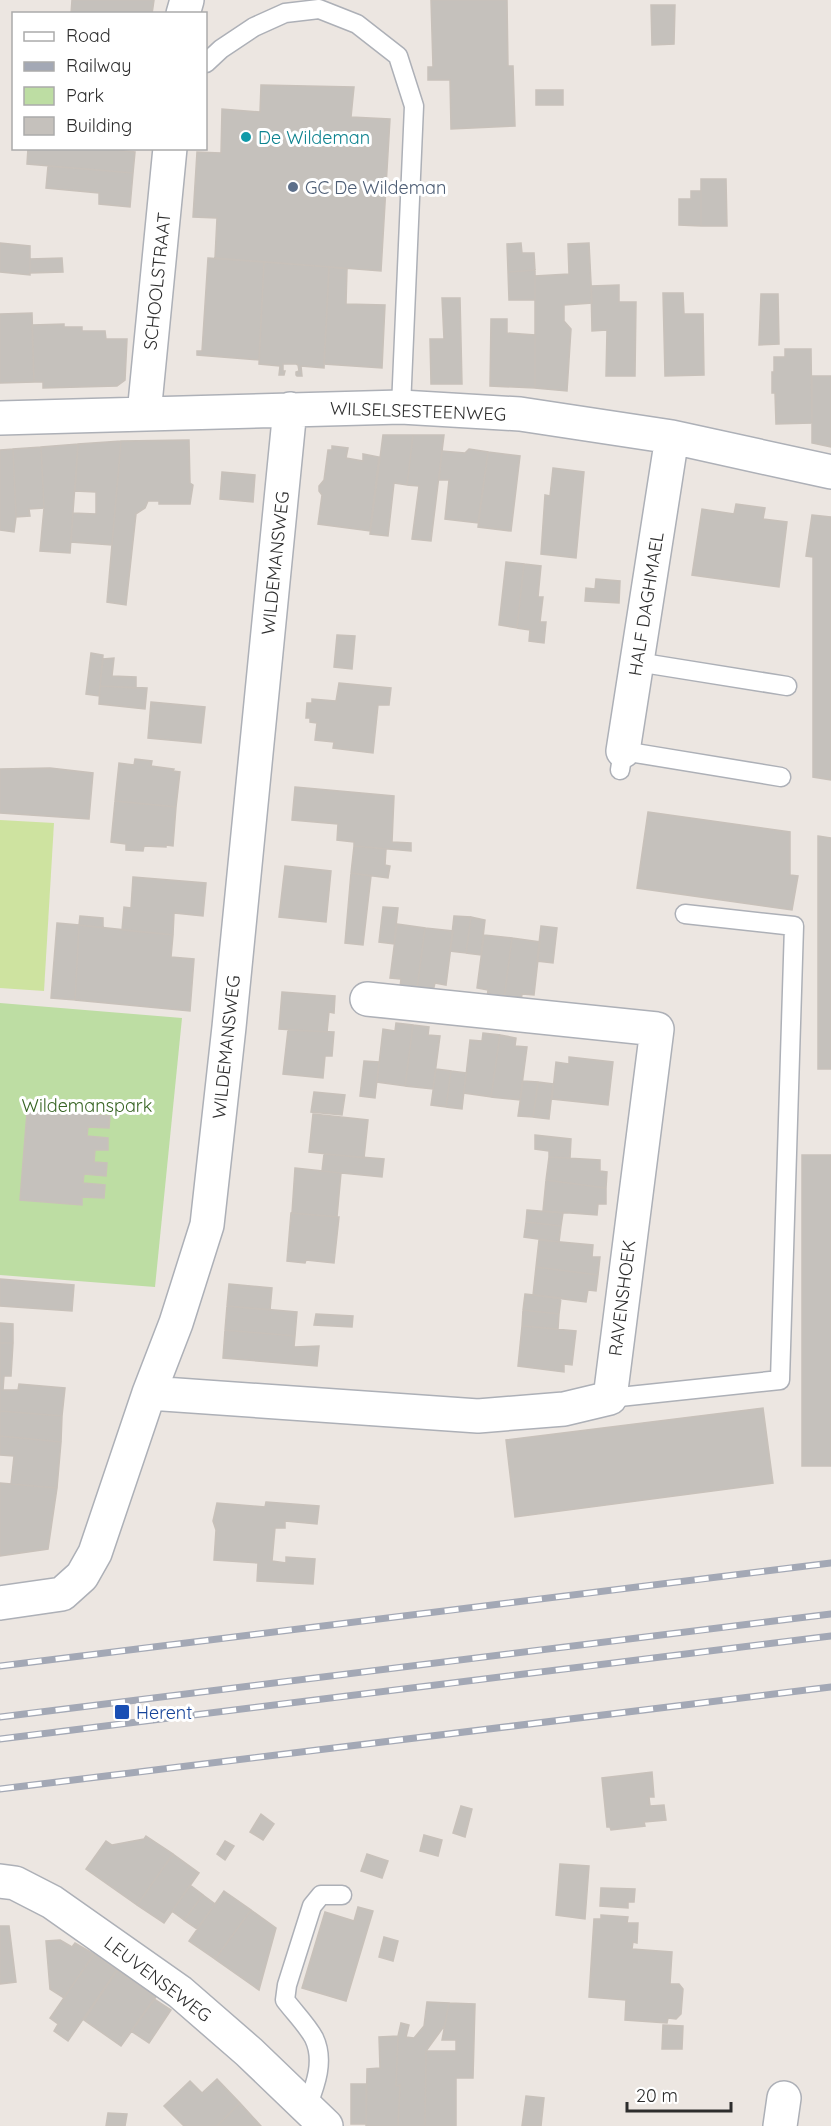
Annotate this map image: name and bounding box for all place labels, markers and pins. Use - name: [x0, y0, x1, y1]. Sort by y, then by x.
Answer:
- place label: De Wildeman: [258, 126, 370, 149]
- marker: De Wildeman: [239, 130, 253, 144]
- place label: GC De Wildeman: [305, 176, 446, 199]
- marker: GC De Wildeman: [286, 180, 300, 194]
- place label: Herent: [136, 1701, 192, 1724]
- marker: Herent: [113, 1703, 131, 1721]

